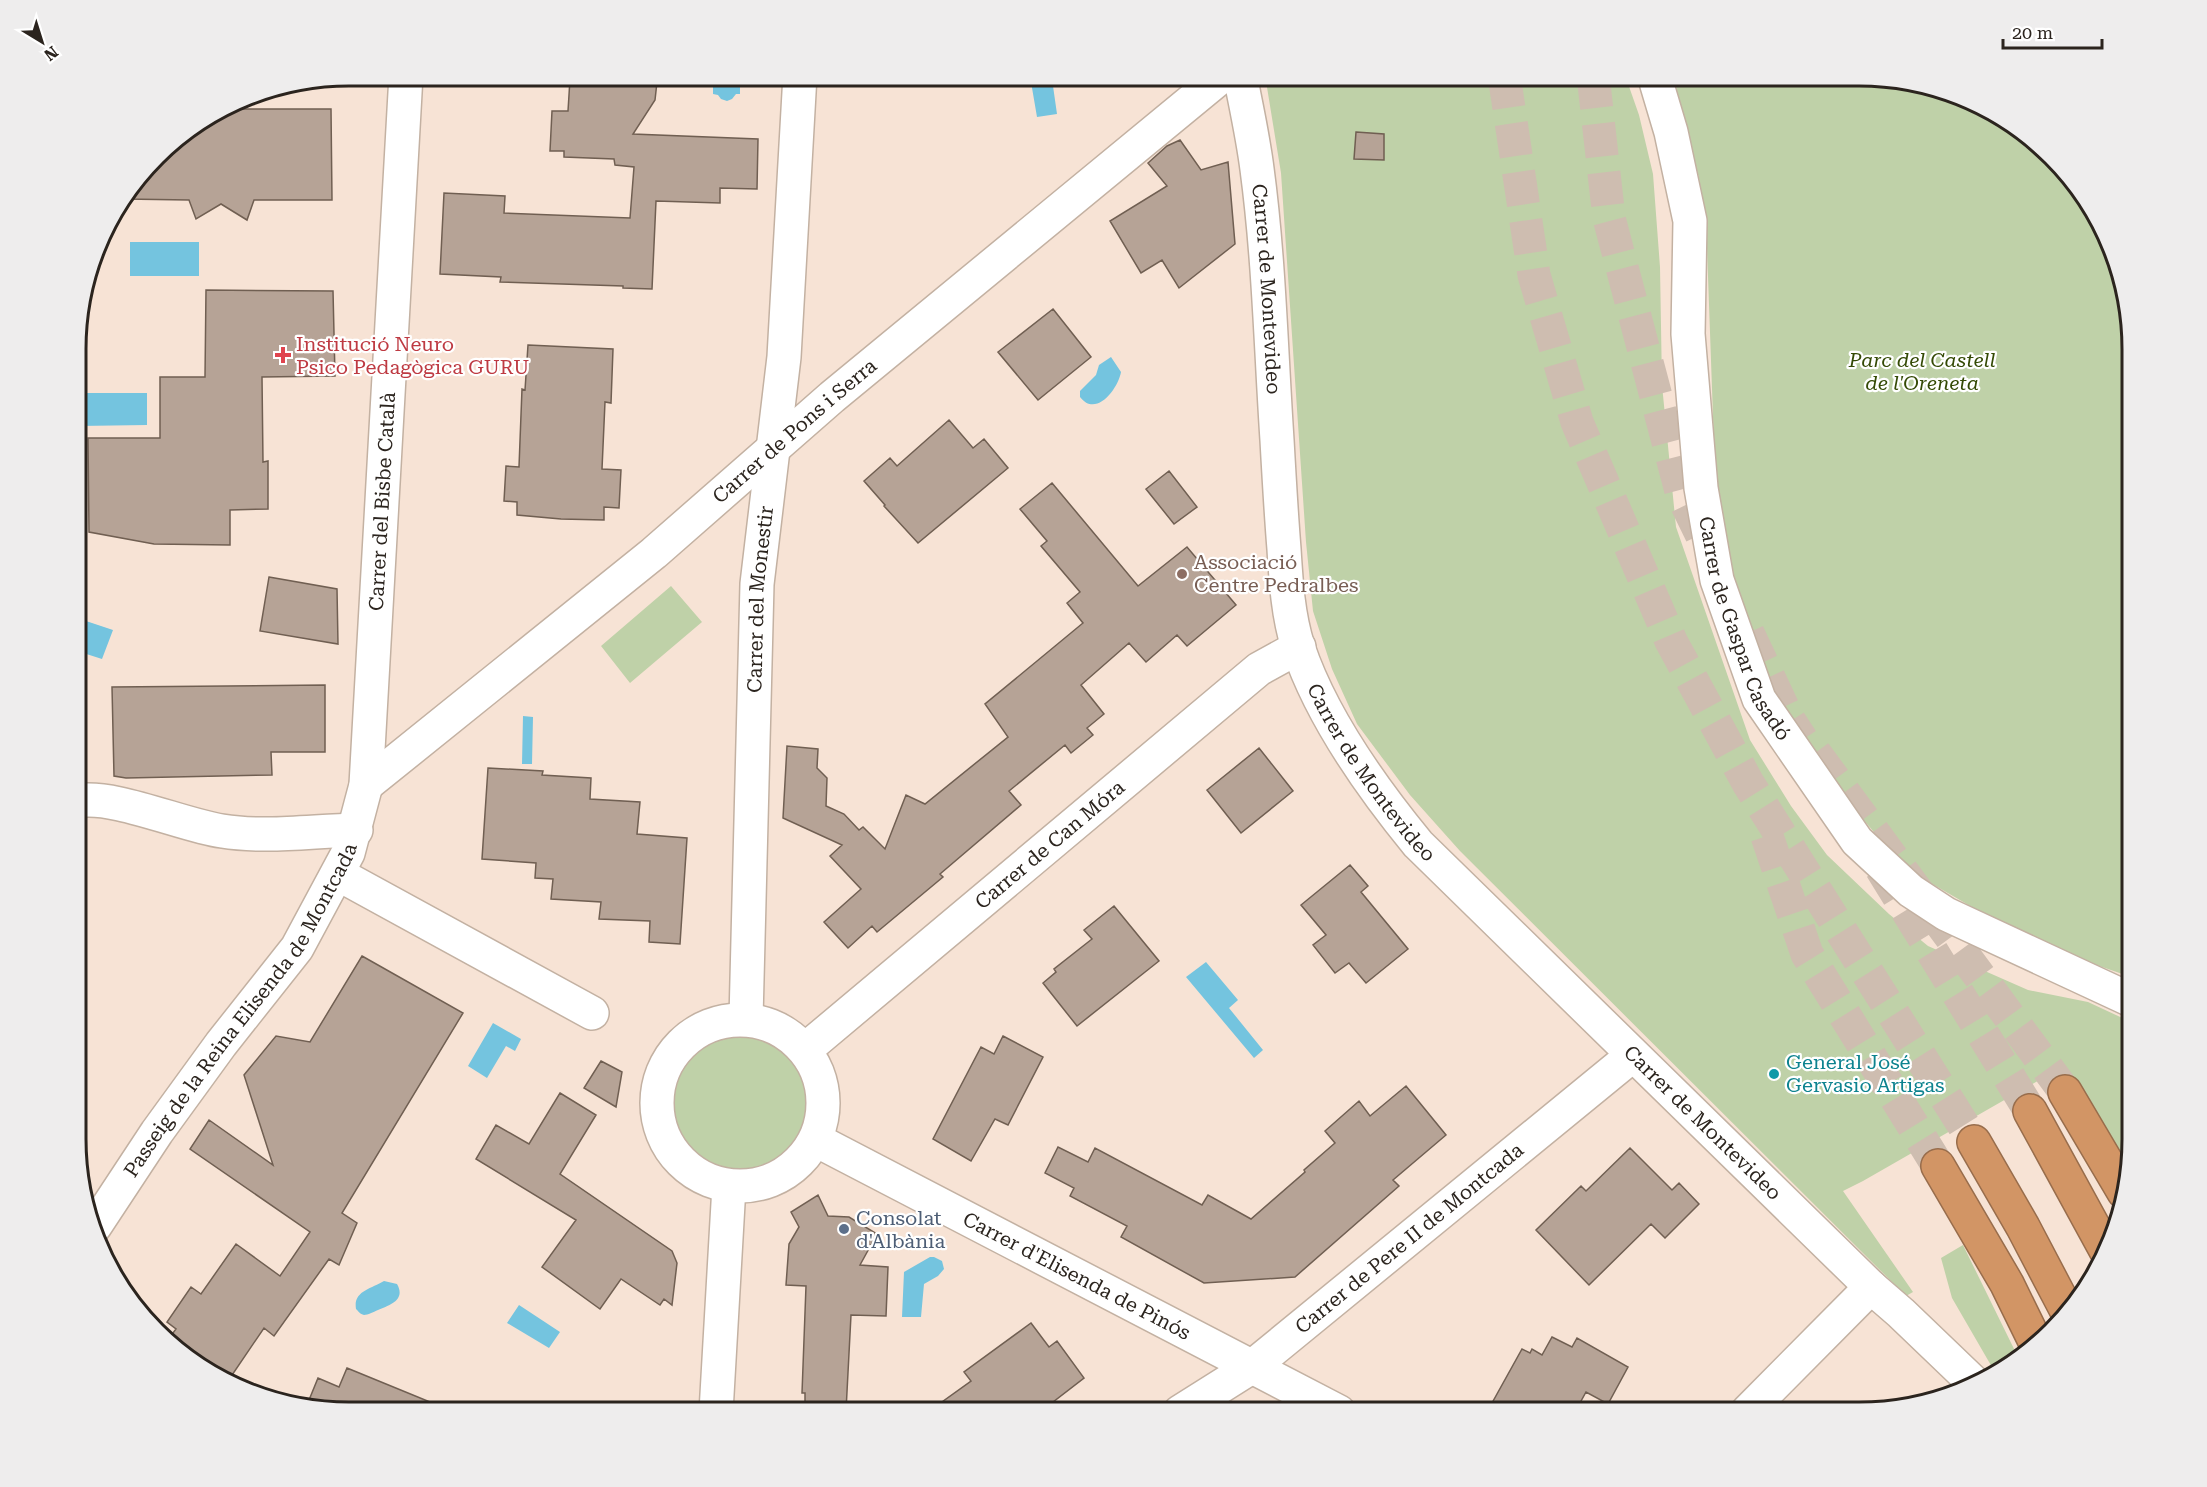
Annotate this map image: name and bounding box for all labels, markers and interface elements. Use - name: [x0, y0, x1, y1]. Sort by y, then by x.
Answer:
- north arrow: [12, 12, 72, 72]
- scale bar: [2003, 12, 2102, 50]
- text: 20 m: [2012, 22, 2053, 43]
- text: N: [40, 42, 62, 65]
- street label: Carrer de Montevideo: [1247, 182, 1286, 395]
- place label: Institució Neuro Psico Pedagògica GURU: [296, 332, 529, 379]
- marker: Institució Neuro Psico Pedagògica GURU: [274, 346, 292, 364]
- park label: Parc del Castell de l'Oreneta: [1848, 348, 1995, 395]
- street label: Carrer de Pons i Serra: [707, 353, 881, 508]
- street label: Carrer del Bisbe Català: [364, 391, 400, 612]
- street label: Carrer del Monestir: [742, 505, 778, 693]
- street label: Carrer de Gaspar Casadó: [1694, 514, 1796, 745]
- place label: Associació Centre Pedralbes: [1194, 550, 1359, 597]
- marker: Associació Centre Pedralbes: [1175, 567, 1189, 581]
- street label: Carrer de Montevideo: [1302, 680, 1441, 866]
- street label: Carrer de Can Móra: [970, 775, 1129, 914]
- street label: Passeig de la Reina Elisenda de Montcada: [119, 841, 362, 1182]
- street label: Carrer de Montevideo: [1619, 1040, 1787, 1205]
- place label: General José Gervasio Artigas: [1786, 1050, 1945, 1097]
- marker: General José Gervasio Artigas: [1767, 1067, 1781, 1081]
- street label: Carrer de Pere II de Montcada: [1290, 1138, 1528, 1339]
- place label: Consolat d'Albània: [856, 1206, 945, 1253]
- street label: Carrer d'Elisenda de Pinós: [959, 1207, 1195, 1345]
- marker: Consolat d'Albània: [837, 1222, 851, 1236]

